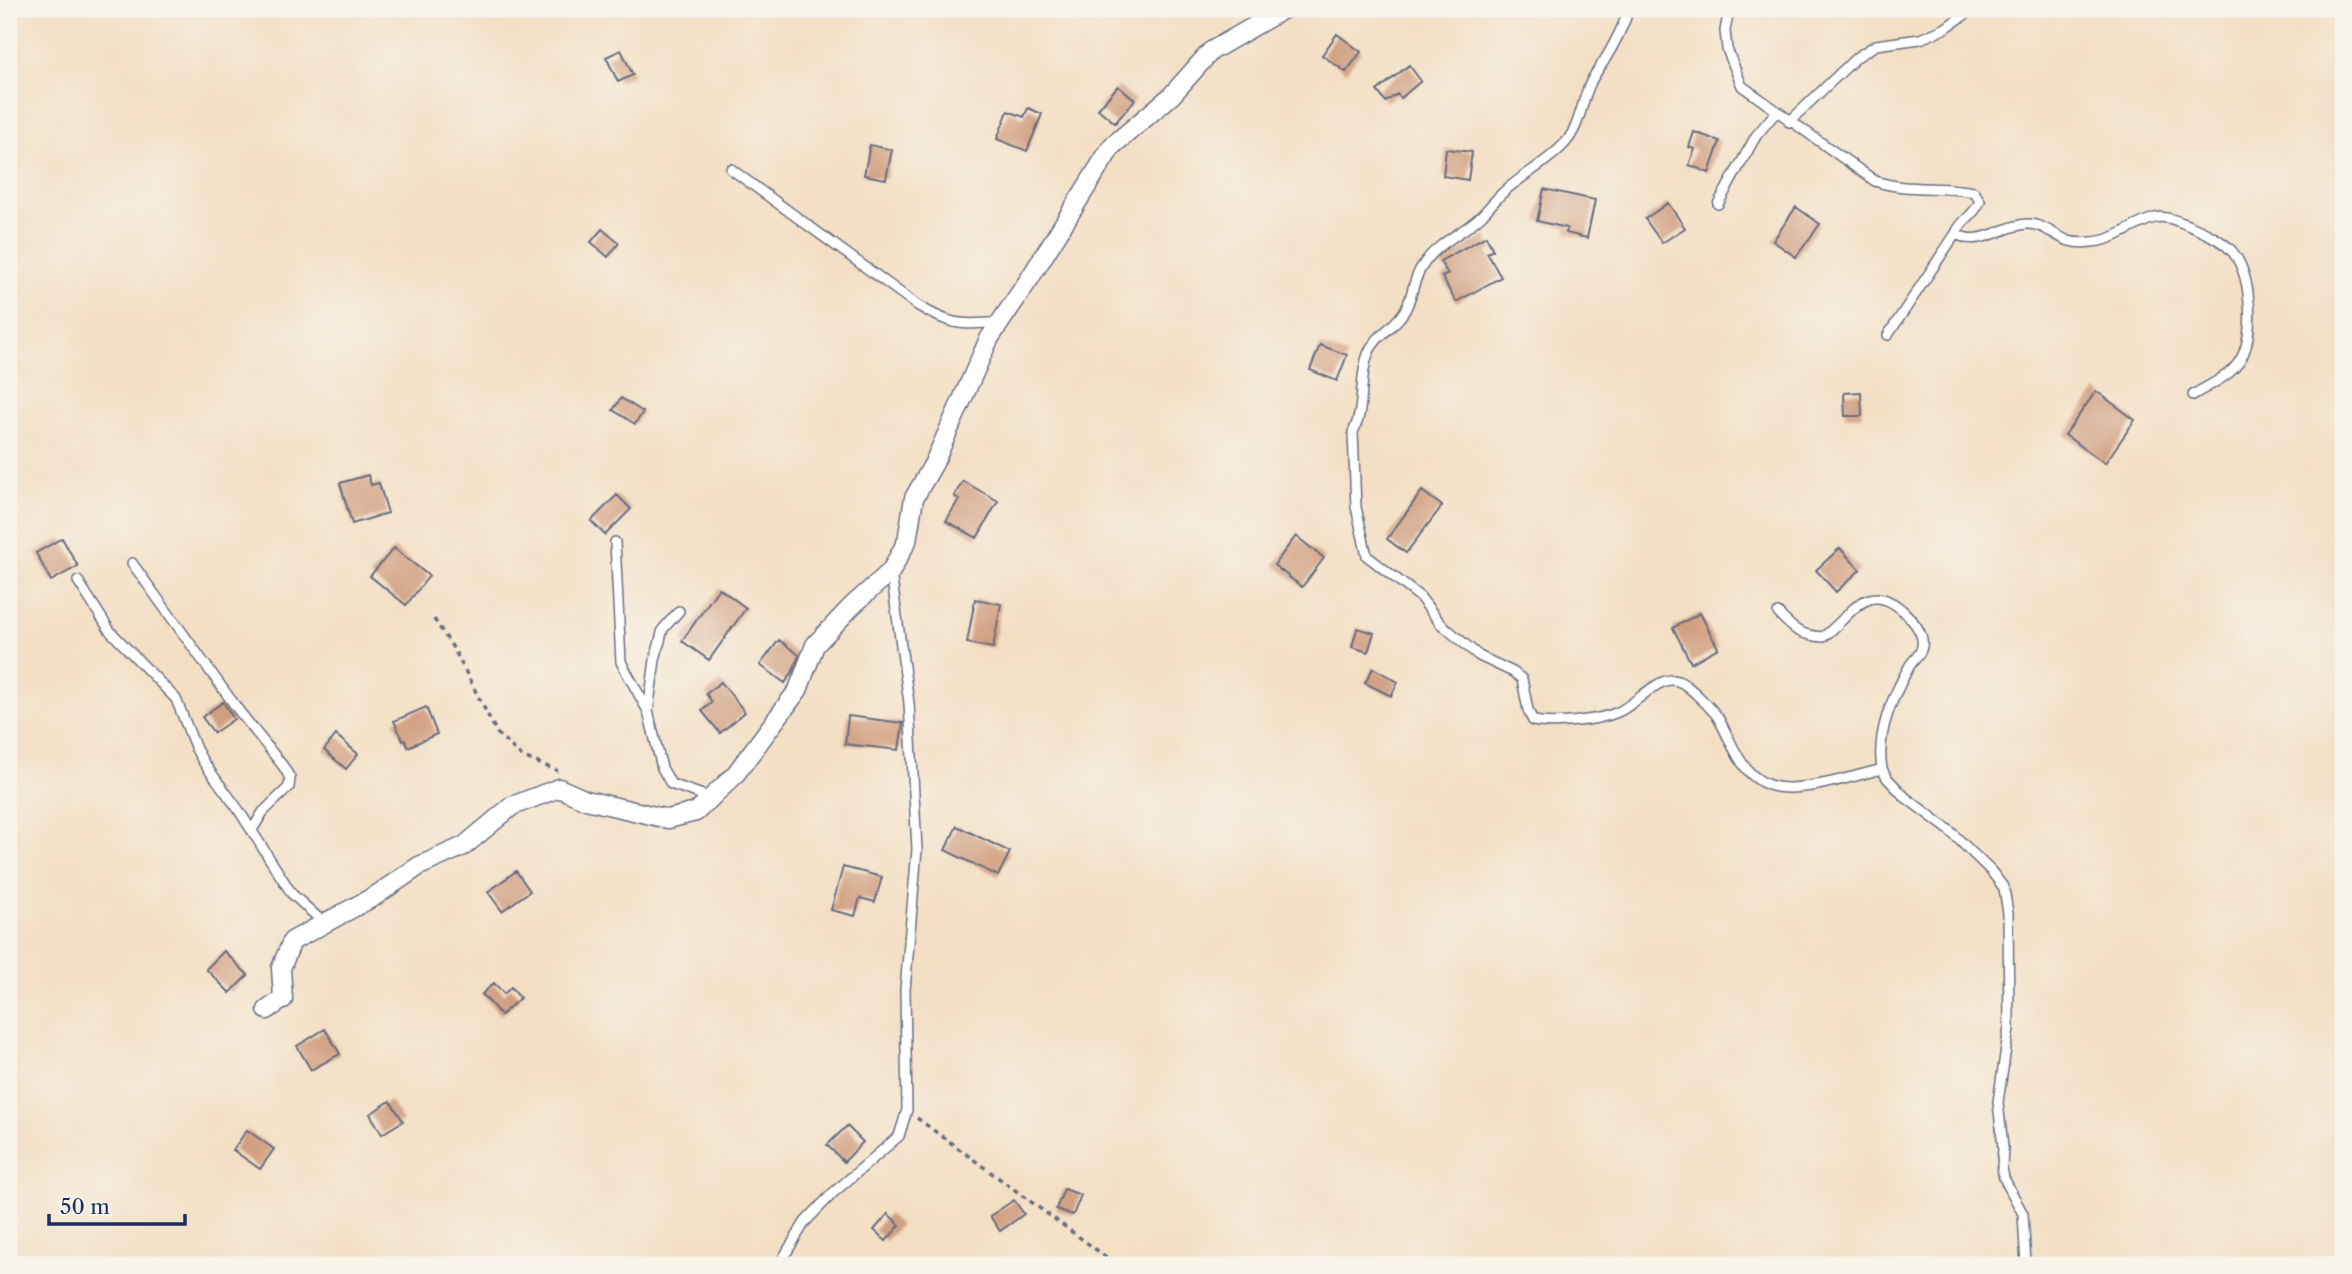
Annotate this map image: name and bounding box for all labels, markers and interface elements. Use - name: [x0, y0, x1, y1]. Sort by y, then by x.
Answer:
- scale bar: [49, 1183, 186, 1227]
- text: 50 m: [60, 1194, 110, 1219]

